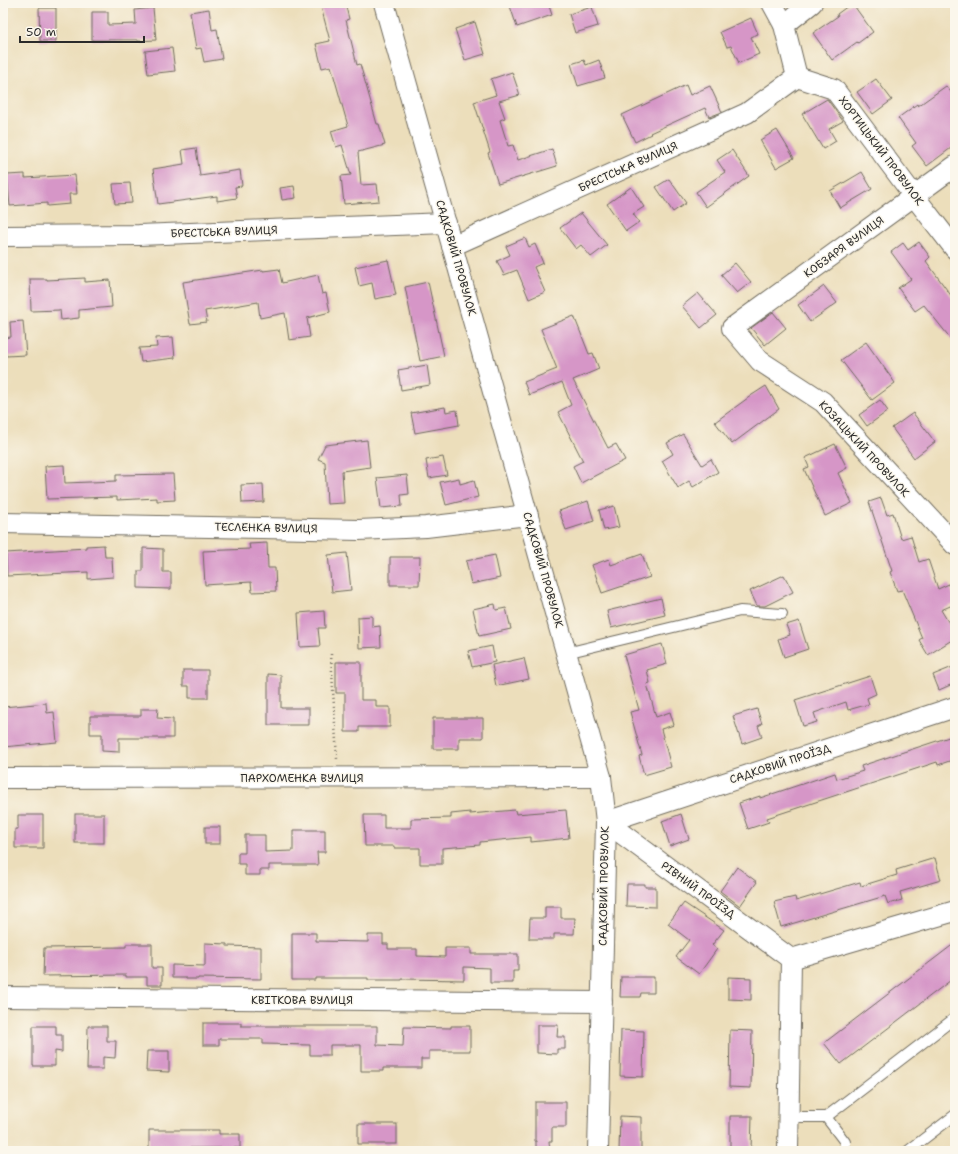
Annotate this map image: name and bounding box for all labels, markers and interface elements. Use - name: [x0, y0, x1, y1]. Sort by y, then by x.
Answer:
- scale bar: [20, 18, 144, 44]
- text: 50 m: [26, 24, 56, 40]
- street label: ХОРТИЦЬКИЙ ПРОВУЛОК: [835, 93, 928, 209]
- street label: БРЕСТСЬКА ВУЛИЦЯ: [576, 138, 680, 196]
- street label: САДКОВИЙ ПРОВУЛОК: [432, 198, 481, 318]
- street label: КОБЗАРЯ ВУЛИЦЯ: [801, 213, 887, 281]
- street label: БРЕСТСЬКА ВУЛИЦЯ: [170, 223, 278, 241]
- street label: КОЗАЦЬКИЙ ПРОВУЛОК: [815, 397, 913, 501]
- street label: САДКОВИЙ ПРОВУЛОК: [519, 510, 568, 630]
- street label: ТЕСЛЕНКА ВУЛИЦЯ: [214, 520, 318, 536]
- street label: САДКОВИЙ ПРОЇЗД: [727, 739, 833, 787]
- street label: ПАРХОМЕНКА ВУЛИЦЯ: [240, 771, 364, 786]
- street label: САДКОВИЙ ПРОВУЛОК: [594, 826, 613, 946]
- street label: РІВНИЙ ПРОЇЗД: [658, 857, 739, 922]
- street label: КВІТКОВА ВУЛИЦЯ: [251, 993, 353, 1008]

